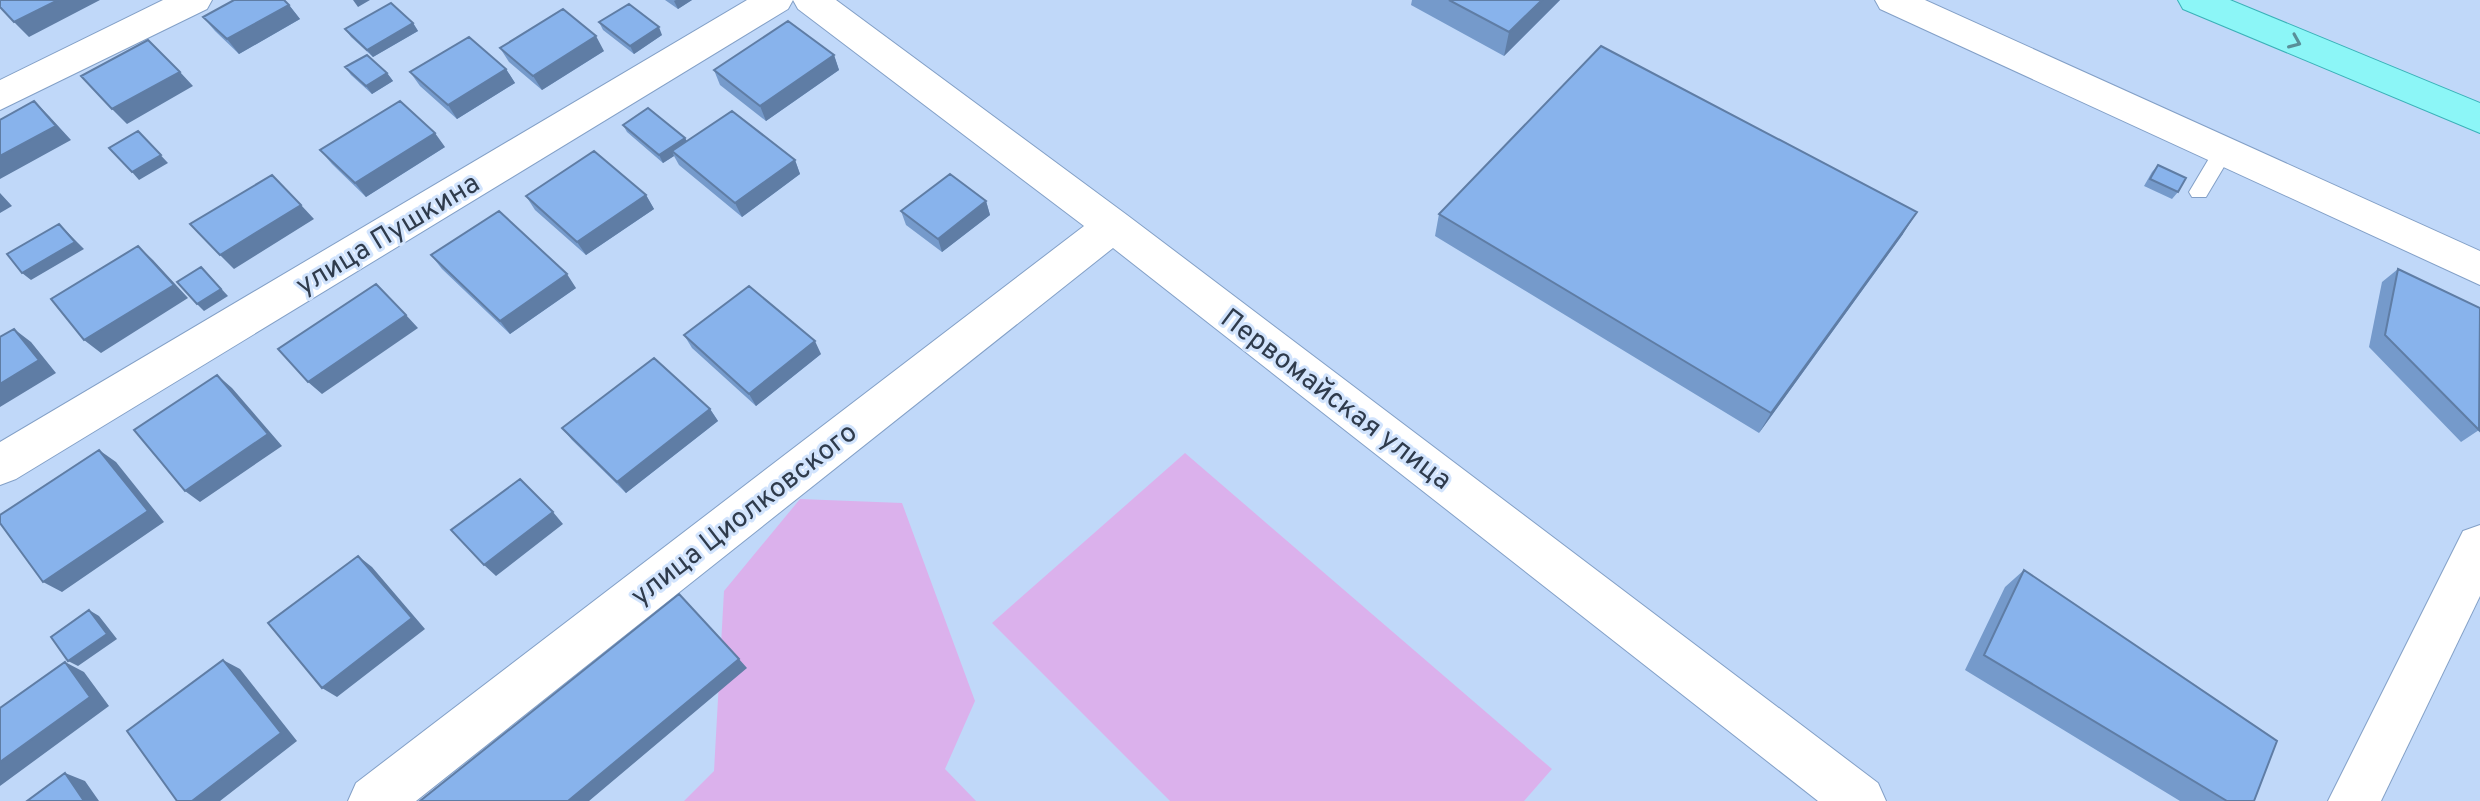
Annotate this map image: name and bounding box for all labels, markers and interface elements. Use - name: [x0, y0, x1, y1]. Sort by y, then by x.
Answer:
- one-way arrow: [2287, 32, 2301, 48]
- street label: улица Пушкина: [290, 166, 487, 305]
- street label: Первомайская улица: [1212, 302, 1458, 499]
- street label: улица Циолковского: [624, 416, 865, 615]

